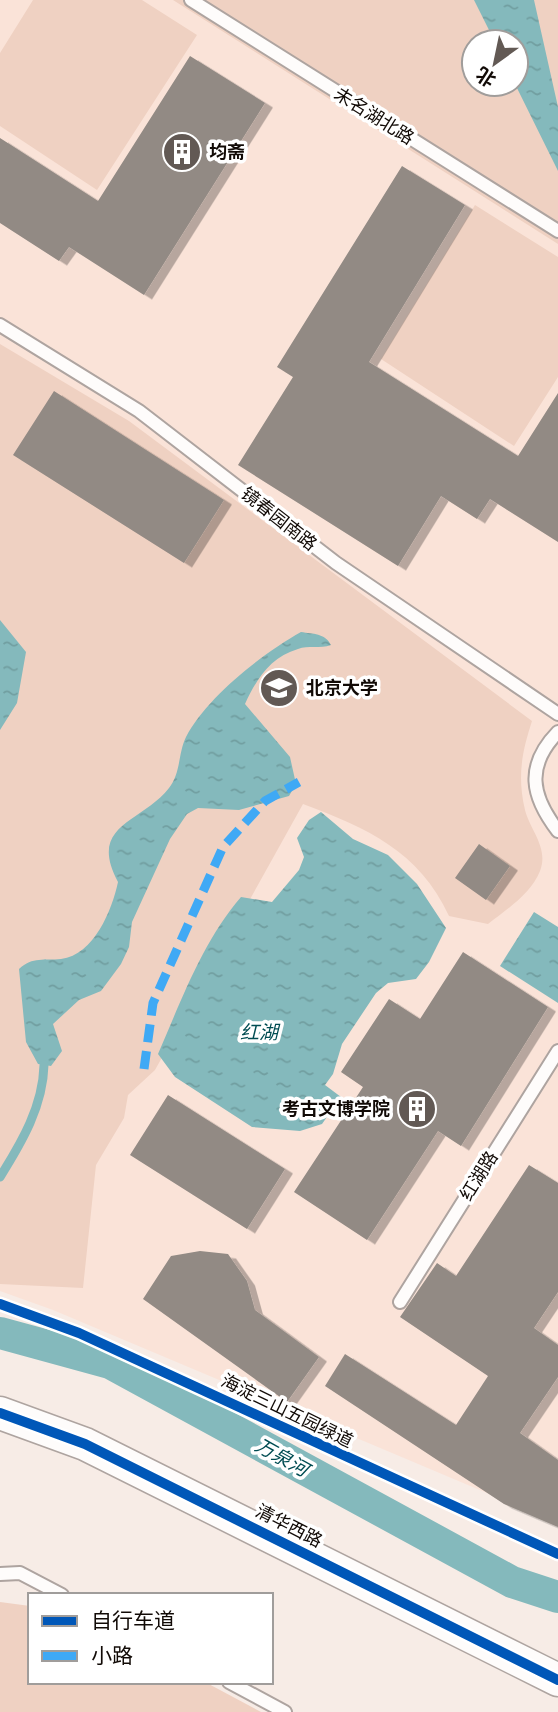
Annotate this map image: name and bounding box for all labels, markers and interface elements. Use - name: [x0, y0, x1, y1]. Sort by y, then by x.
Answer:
- north arrow: [460, 28, 530, 98]
- text: 北: [471, 62, 500, 93]
- street label: 未名湖北路: [330, 81, 419, 149]
- building icon: 均斋: [161, 131, 203, 173]
- place label: 均斋: [209, 139, 245, 163]
- street label: 镜春园南路: [237, 481, 322, 555]
- school or university icon: 北京大学: [258, 667, 300, 709]
- place label: 北京大学: [306, 675, 378, 699]
- water label: 红湖: [240, 1019, 281, 1044]
- building icon: 考古文博学院: [396, 1088, 438, 1130]
- place label: 考古文博学院: [282, 1096, 390, 1120]
- street label: 红湖路: [454, 1146, 503, 1205]
- street label: 海淀三山五园绿道: [217, 1368, 357, 1452]
- water label: 万泉河: [251, 1432, 317, 1483]
- street label: 清华西路: [252, 1498, 327, 1552]
- legend: [28, 1593, 273, 1684]
- text: 自行车道: [91, 1606, 175, 1634]
- text: 小路: [91, 1641, 133, 1669]

